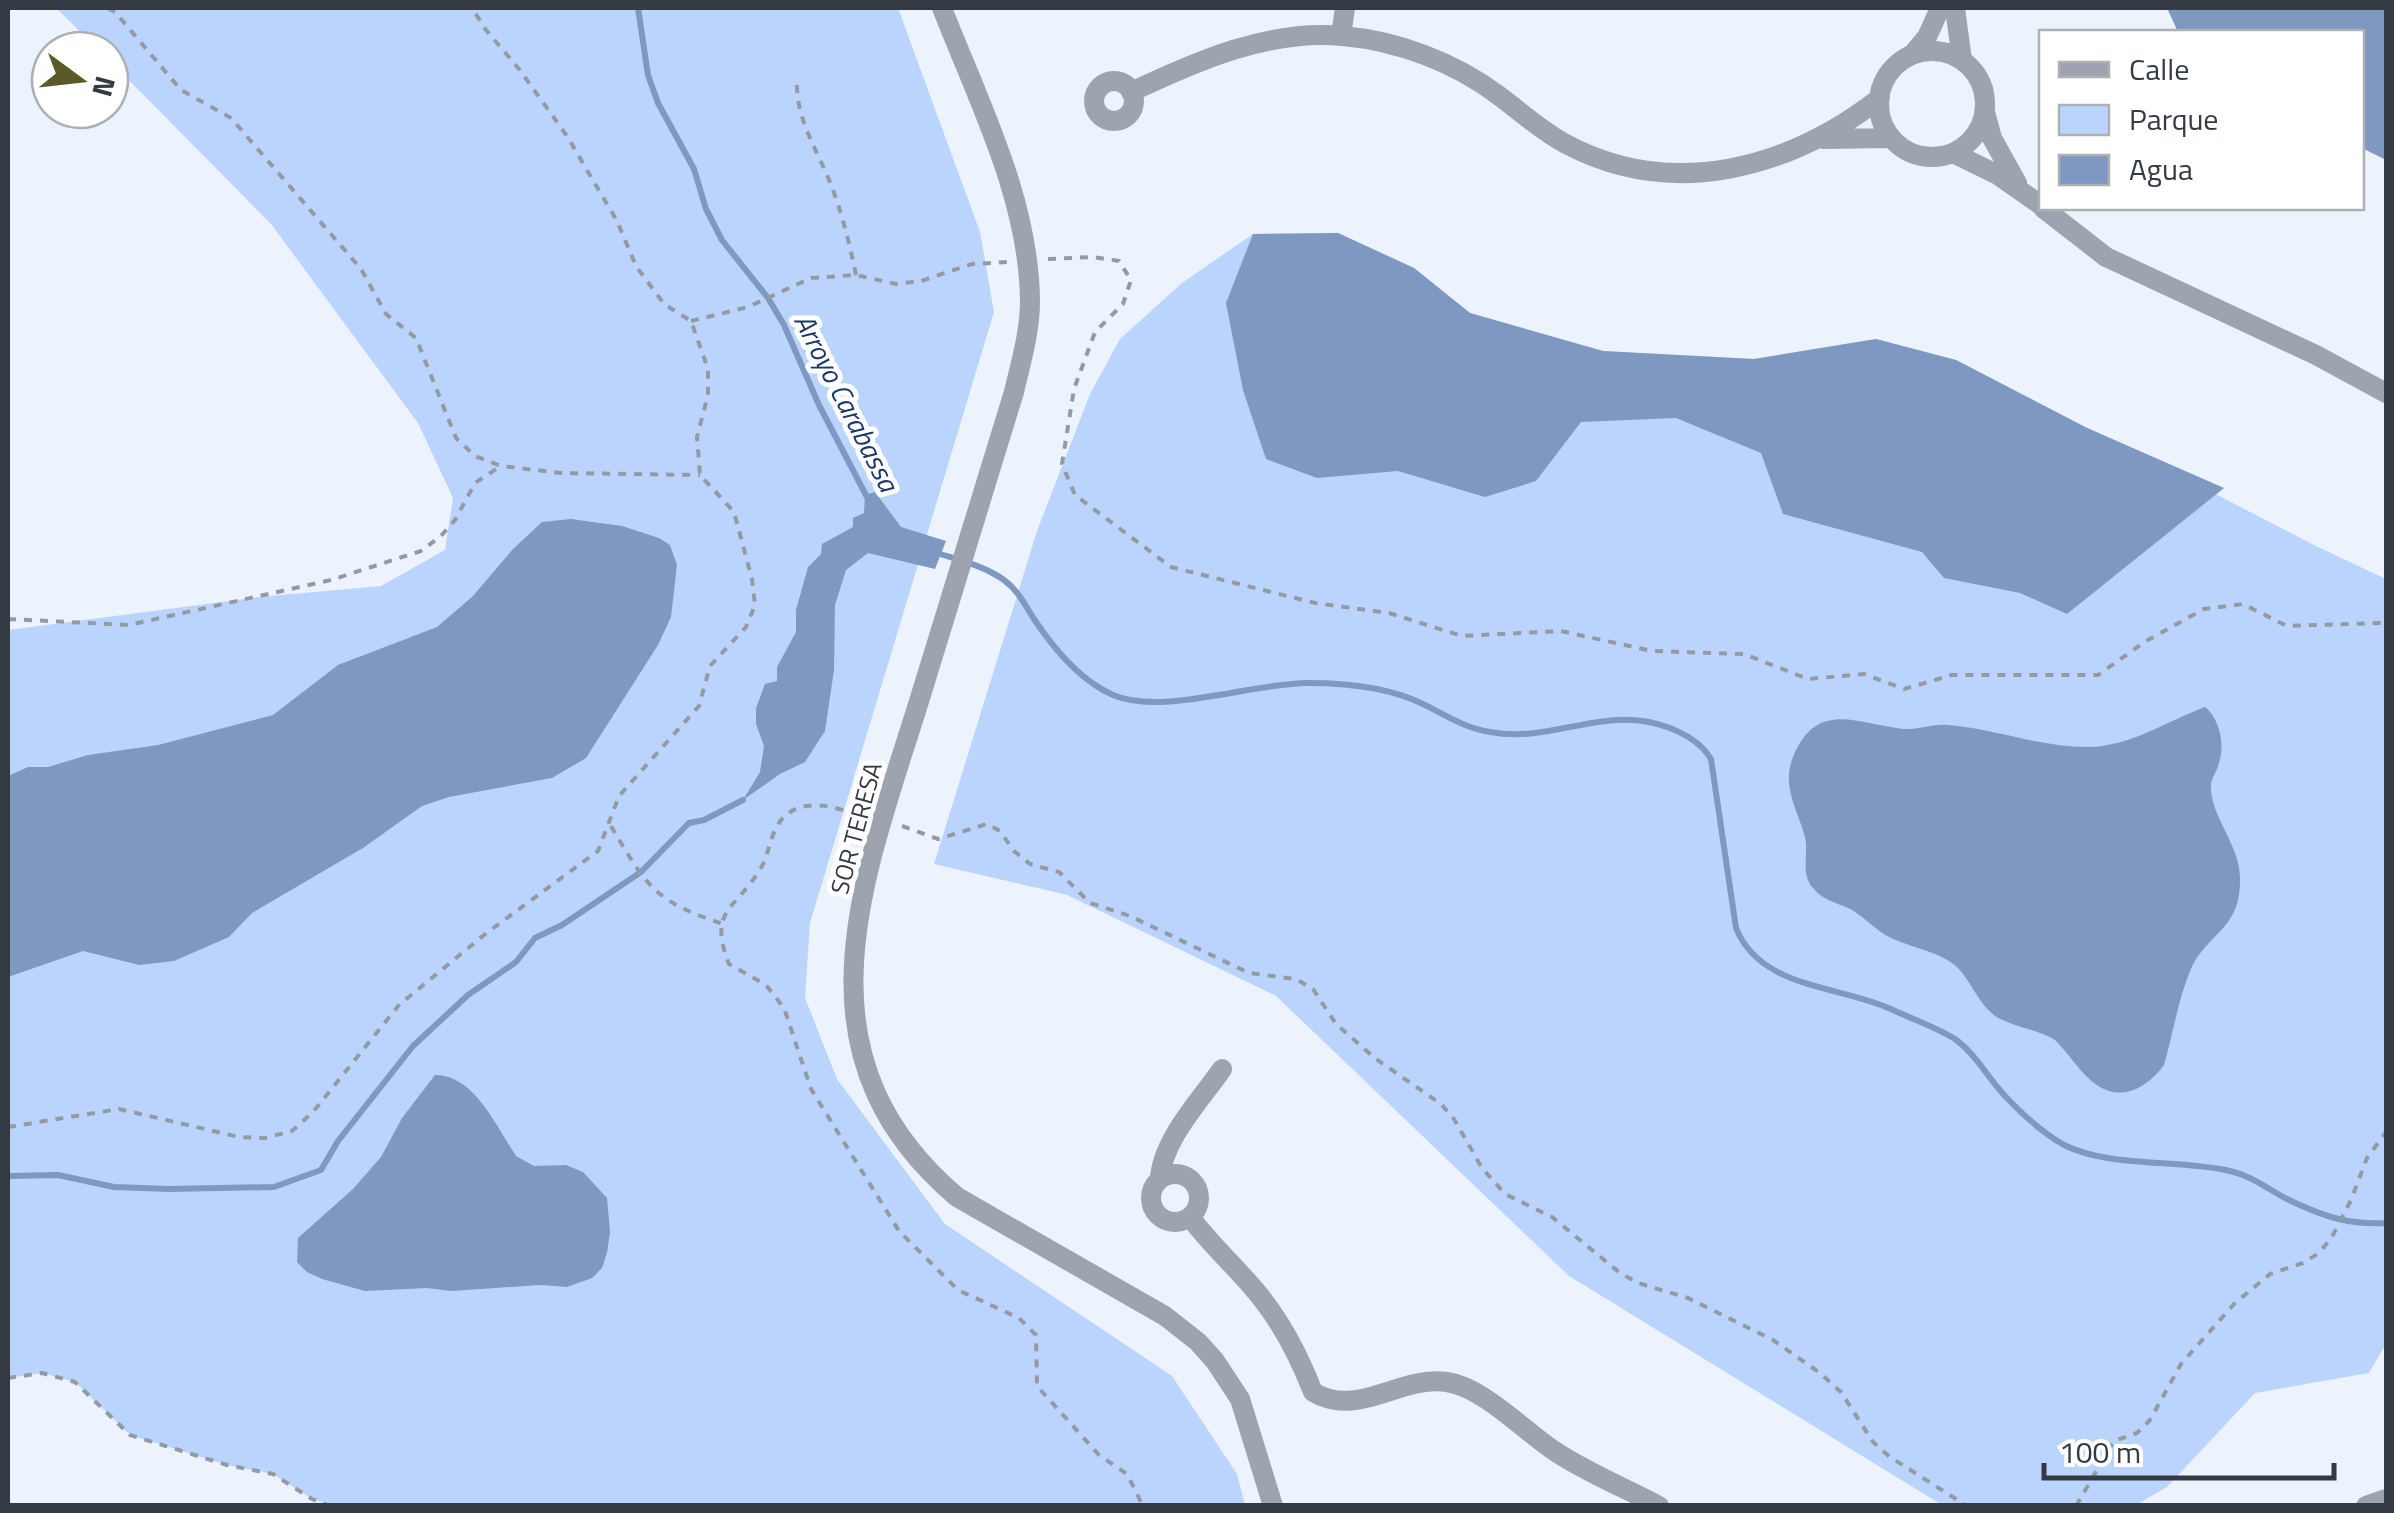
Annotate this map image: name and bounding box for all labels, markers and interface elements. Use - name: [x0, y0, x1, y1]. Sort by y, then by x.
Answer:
- north arrow: [30, 30, 130, 130]
- legend: [2039, 30, 2364, 210]
- text: Calle: [2129, 46, 2189, 92]
- text: N: [81, 72, 128, 102]
- text: Parque: [2129, 96, 2219, 142]
- text: Agua: [2129, 146, 2193, 192]
- water label: Arroyo Carabassa: [784, 305, 911, 500]
- street label: SOR TERESA: [820, 758, 892, 898]
- scale bar: [2044, 1418, 2334, 1480]
- text: 100 m: [2059, 1429, 2141, 1475]

